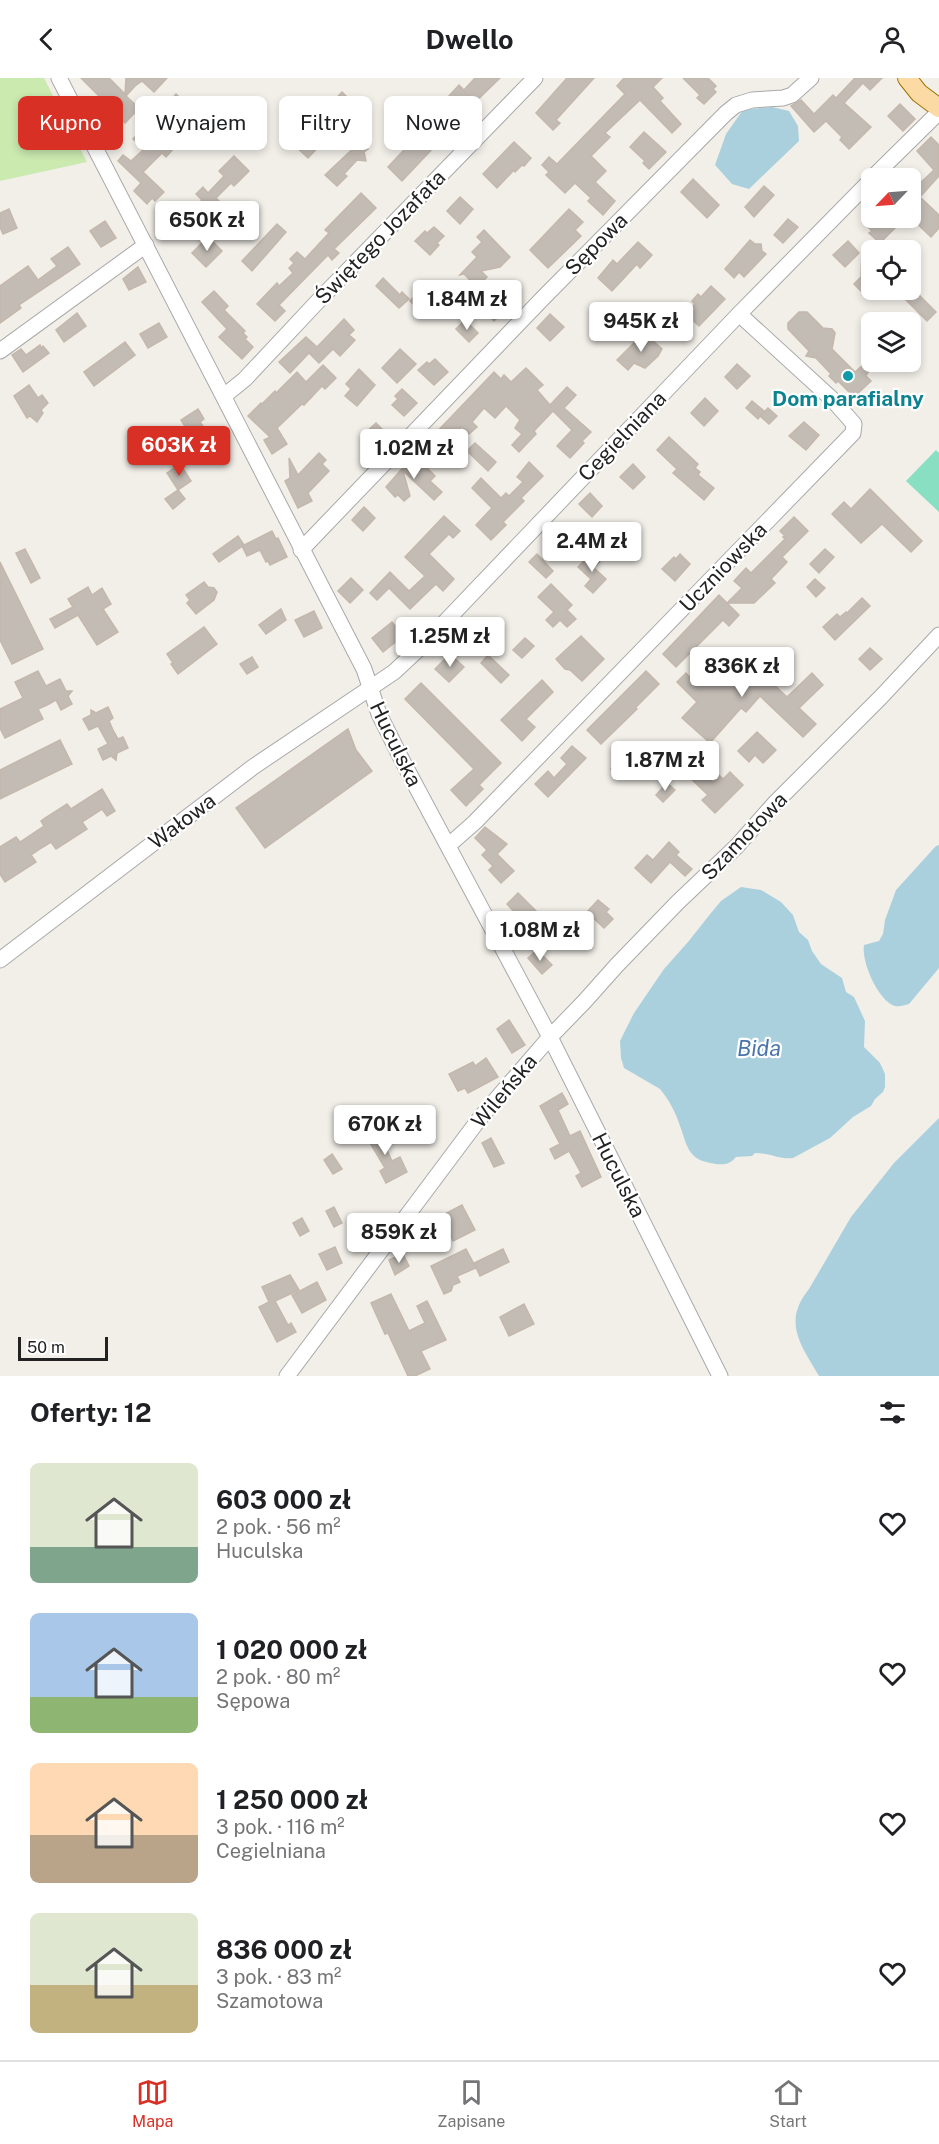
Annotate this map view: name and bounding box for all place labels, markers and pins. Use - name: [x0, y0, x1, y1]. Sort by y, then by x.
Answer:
- pin: 650K zł: [152, 201, 262, 252]
- pin: 1.84M zł: [405, 280, 529, 331]
- pin: 945K zł: [586, 302, 696, 353]
- marker: Dom parafialny: [841, 369, 855, 383]
- place label: Dom parafialny: [772, 386, 924, 411]
- pin: 603K zł: [124, 426, 234, 477]
- pin: 1.02M zł: [352, 429, 476, 480]
- pin: 2.4M zł: [537, 522, 647, 573]
- pin: 1.25M zł: [388, 617, 512, 668]
- pin: 836K zł: [687, 647, 797, 698]
- pin: 1.87M zł: [603, 741, 727, 792]
- pin: 1.08M zł: [478, 911, 602, 962]
- pin: 670K zł: [330, 1105, 440, 1156]
- pin: 859K zł: [344, 1213, 454, 1264]

